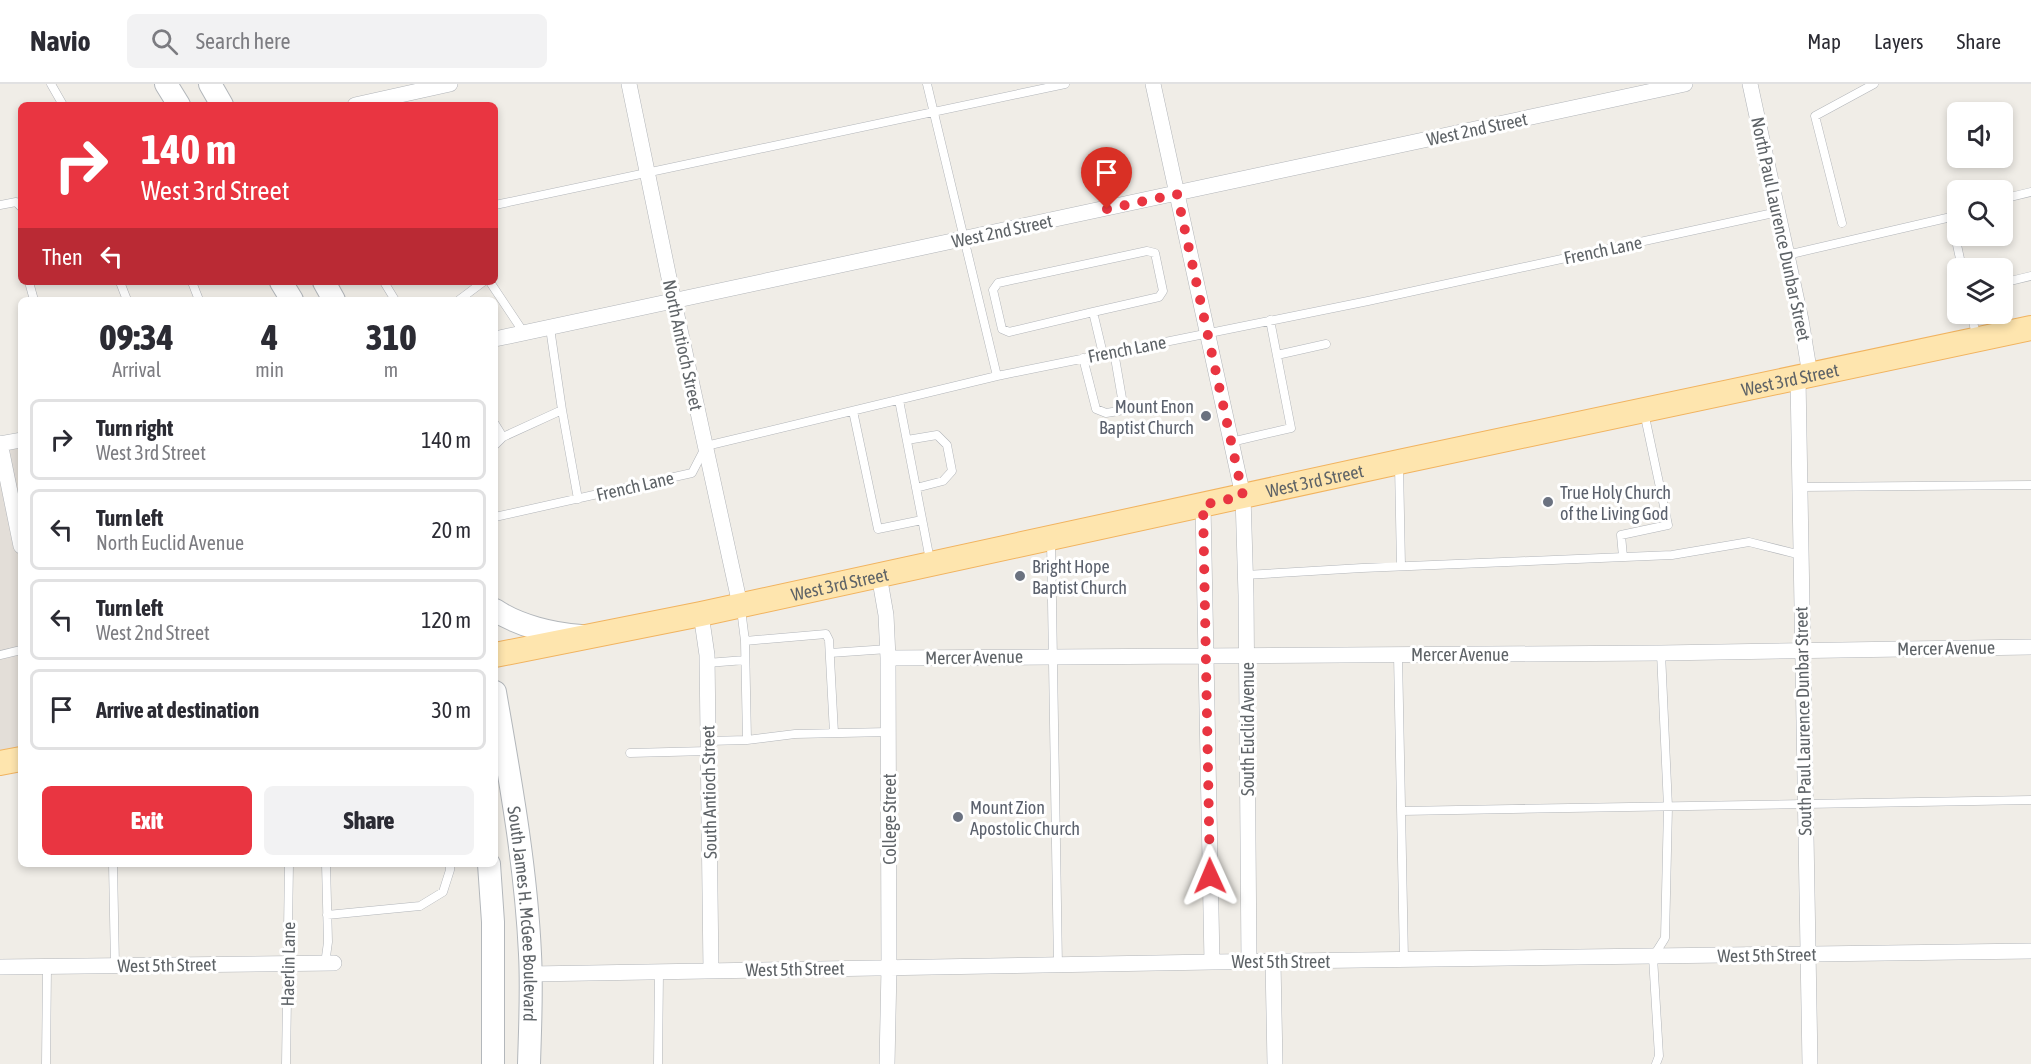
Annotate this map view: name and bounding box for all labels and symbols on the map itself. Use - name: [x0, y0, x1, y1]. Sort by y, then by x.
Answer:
- street label: West 2nd Street: [1425, 108, 1529, 150]
- street label: North Paul Laurence Dunbar Street: [1747, 115, 1815, 343]
- pin: [1081, 147, 1132, 209]
- street label: West 2nd Street: [950, 210, 1054, 252]
- street label: French Lane: [1562, 231, 1644, 269]
- street label: North Antioch Street: [659, 278, 707, 412]
- street label: French Lane: [1086, 331, 1168, 367]
- street label: West 3rd Street: [1739, 359, 1841, 400]
- place label: Mount Enon Baptist Church: [1099, 396, 1194, 438]
- marker: Mount Enon Baptist Church: [1199, 409, 1213, 423]
- street label: West 3rd Street: [1264, 460, 1365, 501]
- street label: French Lane: [594, 467, 676, 505]
- place label: True Holy Church of the Living God: [1560, 482, 1671, 524]
- marker: True Holy Church of the Living God: [1541, 495, 1555, 509]
- place label: Bright Hope Baptist Church: [1032, 556, 1127, 598]
- street label: West 3rd Street: [789, 563, 890, 605]
- marker: Bright Hope Baptist Church: [1013, 569, 1027, 583]
- street label: South Paul Laurence Dunbar Street: [1791, 606, 1815, 836]
- street label: Mercer Avenue: [1897, 637, 1995, 659]
- street label: Mercer Avenue: [1411, 644, 1509, 665]
- street label: Mercer Avenue: [925, 646, 1023, 668]
- street label: South Euclid Avenue: [1237, 662, 1258, 796]
- street label: South Antioch Street: [697, 725, 721, 859]
- street label: College Street: [879, 773, 900, 865]
- place label: Mount Zion Apostolic Church: [970, 797, 1080, 839]
- street label: South James H. McGee Boulevard: [504, 805, 541, 1022]
- marker: Mount Zion Apostolic Church: [951, 810, 965, 824]
- position arrow: [1178, 844, 1242, 908]
- street label: Haerlin Lane: [277, 921, 299, 1007]
- street label: West 5th Street: [1717, 944, 1817, 966]
- street label: West 5th Street: [1231, 951, 1331, 972]
- street label: West 5th Street: [117, 954, 217, 976]
- street label: West 5th Street: [745, 958, 845, 980]

